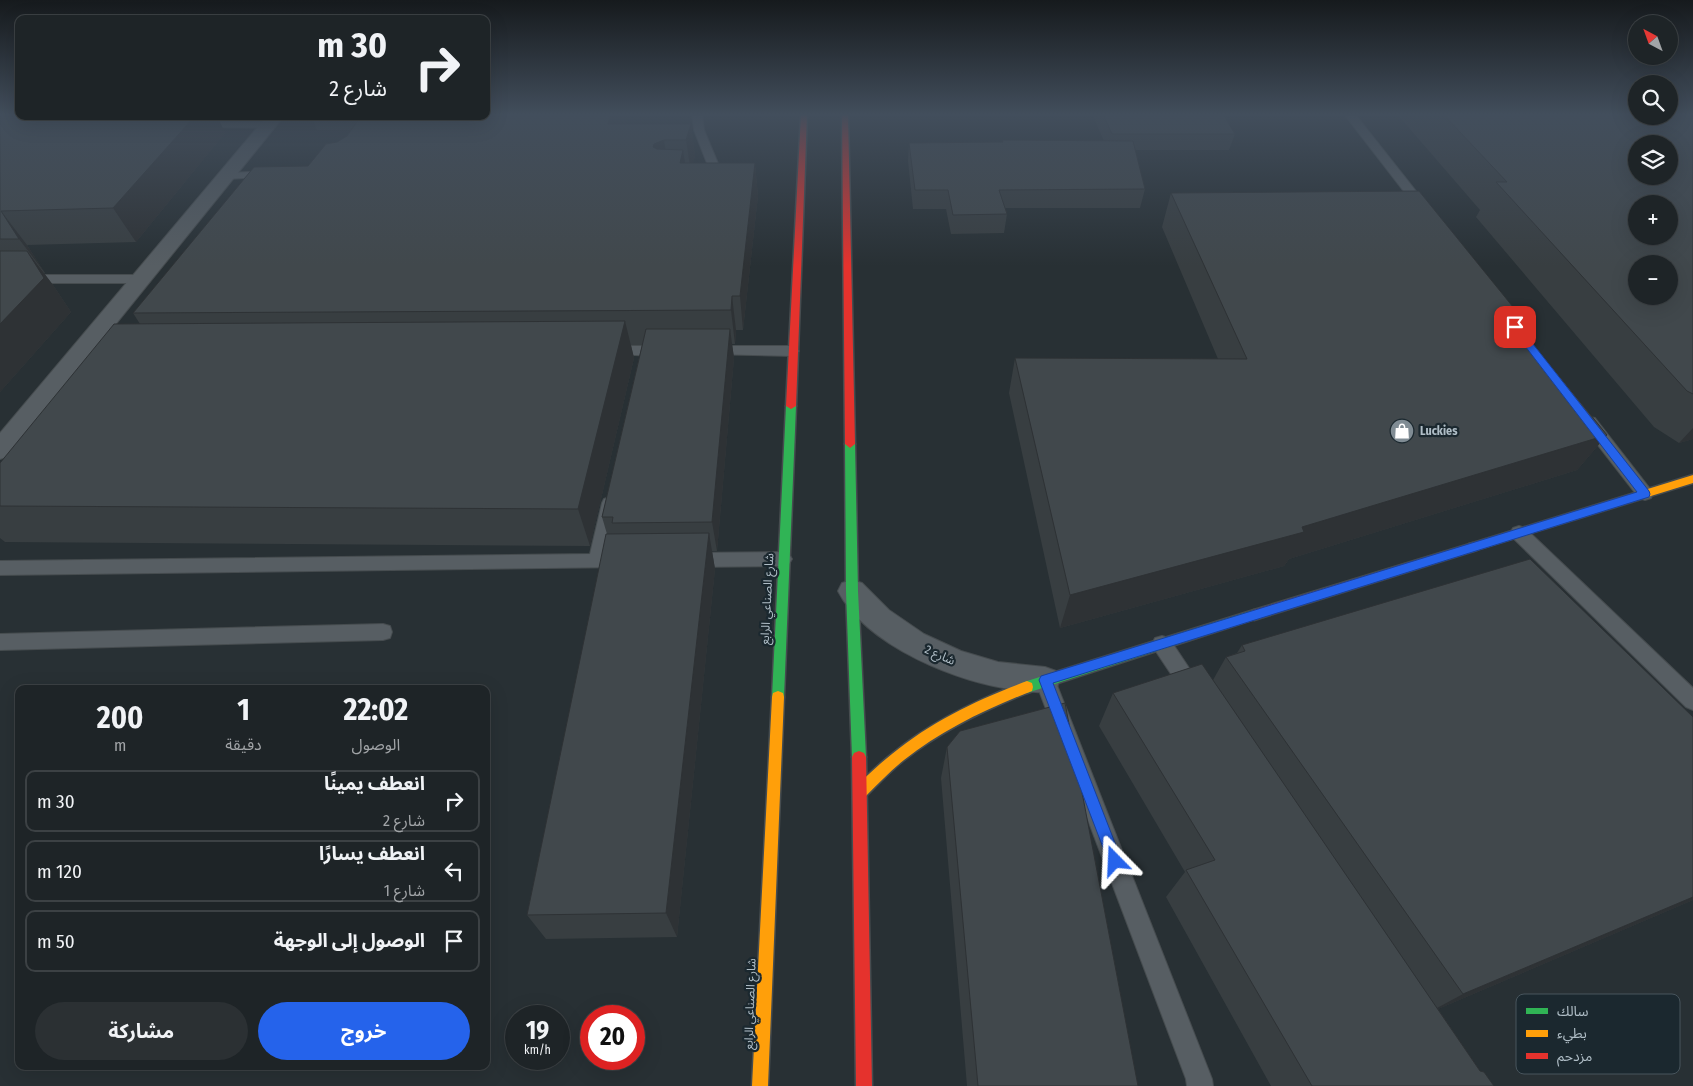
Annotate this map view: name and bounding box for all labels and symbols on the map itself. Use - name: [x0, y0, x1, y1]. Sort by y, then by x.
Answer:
- north arrow: [1628, 15, 1678, 65]
- pin: [1494, 306, 1536, 348]
- shop icon: Luckies: [1389, 418, 1415, 444]
- place label: Luckies: [1420, 424, 1458, 438]
- street label: شارع الصناعي الرابع: [758, 553, 779, 645]
- street label: شارع 2: [922, 642, 957, 670]
- position arrow: [1088, 834, 1140, 886]
- street label: شارع الصناعي الرابع: [741, 958, 761, 1050]
- legend: [1516, 994, 1680, 1074]
- text: سالك: [1557, 1003, 1589, 1020]
- speed limit sign: 20: [580, 1005, 645, 1070]
- text: بطيء: [1557, 1025, 1587, 1044]
- text: مزدحم: [1557, 1048, 1592, 1067]

